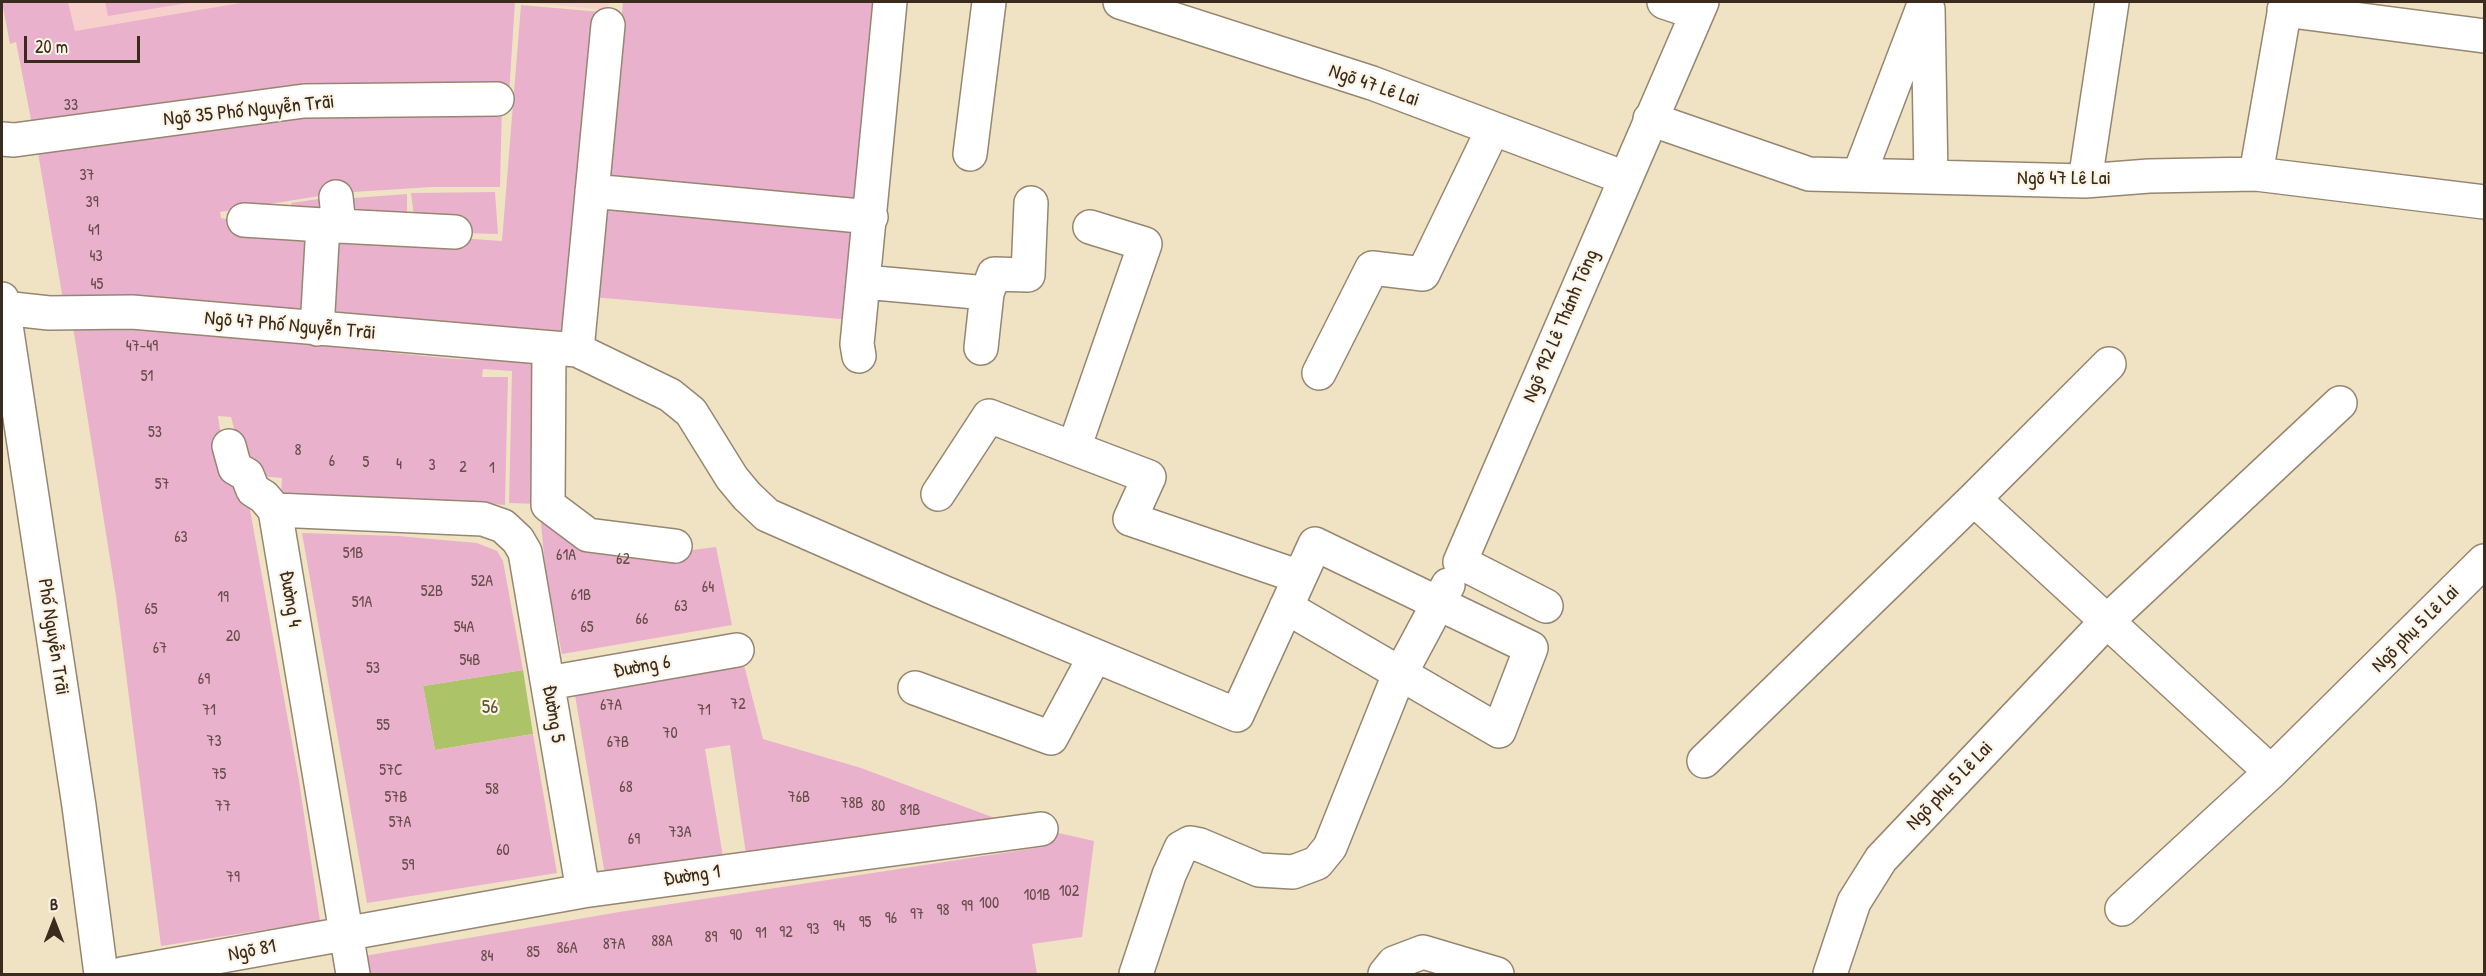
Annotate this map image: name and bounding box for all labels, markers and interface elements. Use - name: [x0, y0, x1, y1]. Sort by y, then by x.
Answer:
- scale bar: [27, 24, 142, 62]
- text: 20 m: [35, 34, 68, 59]
- street label: Ngõ 47 Lê Lai: [1326, 59, 1422, 113]
- street label: Ngõ 35 Phố Nguyễn Trãi: [162, 90, 336, 132]
- house number: 33: [64, 96, 78, 116]
- house number: 37: [79, 166, 95, 186]
- street label: Ngõ 47 Lê Lai: [2017, 167, 2111, 191]
- house number: 39: [85, 193, 99, 213]
- house number: 41: [88, 221, 100, 241]
- street label: Ngõ 192 Lê Thánh Tông: [1518, 246, 1604, 406]
- house number: 43: [89, 247, 103, 267]
- house number: 45: [91, 275, 103, 295]
- street label: Ngõ 47 Phố Nguyễn Trãi: [203, 307, 377, 345]
- house number: 47-49: [126, 337, 158, 357]
- house number: 51: [141, 367, 153, 387]
- house number: 53: [148, 423, 162, 443]
- house number: 8: [295, 441, 301, 461]
- house number: 6: [329, 452, 335, 472]
- house number: 5: [363, 453, 369, 473]
- house number: 4: [396, 455, 402, 475]
- house number: 3: [428, 456, 436, 476]
- house number: 2: [459, 458, 467, 478]
- house number: 1: [489, 459, 495, 479]
- house number: 57: [155, 475, 169, 495]
- house number: 63: [174, 528, 188, 548]
- house number: 51B: [343, 544, 363, 564]
- house number: 61A: [556, 546, 576, 566]
- house number: 62: [616, 550, 630, 570]
- street label: Đường 4: [274, 569, 306, 629]
- house number: 52A: [471, 572, 493, 592]
- street label: Phố Nguyễn Trãi: [32, 577, 74, 697]
- house number: 64: [702, 578, 714, 598]
- street label: Ngõ phụ 5 Lê Lai: [2367, 580, 2465, 678]
- house number: 52B: [421, 582, 443, 602]
- house number: 61B: [571, 586, 591, 606]
- house number: 19: [217, 588, 229, 608]
- house number: 51A: [352, 593, 372, 613]
- house number: 63: [674, 597, 688, 617]
- house number: 65: [144, 600, 158, 620]
- house number: 66: [636, 610, 648, 630]
- house number: 54A: [454, 618, 474, 638]
- house number: 65: [580, 618, 594, 638]
- house number: 20: [226, 627, 240, 647]
- house number: 67: [153, 639, 167, 659]
- street label: Đường 6: [612, 650, 672, 684]
- house number: 54B: [460, 651, 480, 671]
- house number: 53: [366, 659, 380, 679]
- house number: 69: [198, 670, 210, 690]
- street label: Đường 5: [537, 683, 569, 745]
- house number: 72: [730, 695, 746, 715]
- park label: 56: [482, 696, 498, 720]
- house number: 67A: [600, 696, 622, 716]
- house number: 71: [202, 701, 216, 721]
- house number: 71: [697, 701, 711, 721]
- house number: 55: [376, 716, 390, 736]
- house number: 70: [662, 724, 678, 744]
- house number: 73: [206, 732, 222, 752]
- house number: 67B: [607, 733, 629, 753]
- street label: Ngõ phụ 5 Lê Lai: [1902, 736, 1998, 836]
- house number: 57C: [379, 761, 403, 781]
- house number: 75: [212, 765, 226, 785]
- house number: 68: [619, 778, 633, 798]
- house number: 58: [485, 780, 499, 800]
- house number: 57B: [385, 788, 407, 808]
- house number: 76B: [788, 788, 810, 808]
- house number: 78B: [841, 794, 863, 814]
- house number: 77: [215, 797, 231, 817]
- house number: 80: [871, 797, 885, 817]
- house number: 81B: [900, 801, 920, 821]
- house number: 57A: [389, 813, 411, 833]
- house number: 73A: [669, 823, 691, 843]
- house number: 69: [628, 830, 640, 850]
- house number: 60: [496, 841, 510, 861]
- house number: 59: [402, 856, 414, 876]
- street label: Đường 1: [662, 860, 722, 892]
- house number: 79: [226, 868, 240, 888]
- house number: 102: [1059, 882, 1079, 902]
- house number: 101B: [1024, 886, 1050, 906]
- north arrow: [24, 892, 84, 952]
- text: B: [50, 893, 58, 915]
- house number: 100: [979, 894, 999, 914]
- house number: 99: [961, 897, 973, 917]
- house number: 98: [937, 901, 949, 921]
- house number: 97: [910, 905, 924, 925]
- house number: 96: [885, 909, 897, 929]
- house number: 95: [859, 913, 871, 933]
- house number: 94: [833, 917, 845, 937]
- house number: 93: [806, 920, 820, 940]
- house number: 92: [779, 923, 793, 943]
- house number: 91: [755, 924, 767, 944]
- house number: 90: [729, 926, 743, 946]
- house number: 89: [705, 928, 717, 948]
- house number: 88A: [651, 932, 673, 952]
- street label: Ngõ 81: [226, 935, 278, 967]
- house number: 87A: [603, 935, 625, 955]
- house number: 86A: [556, 939, 578, 959]
- house number: 85: [526, 943, 540, 963]
- house number: 84: [481, 947, 493, 967]

